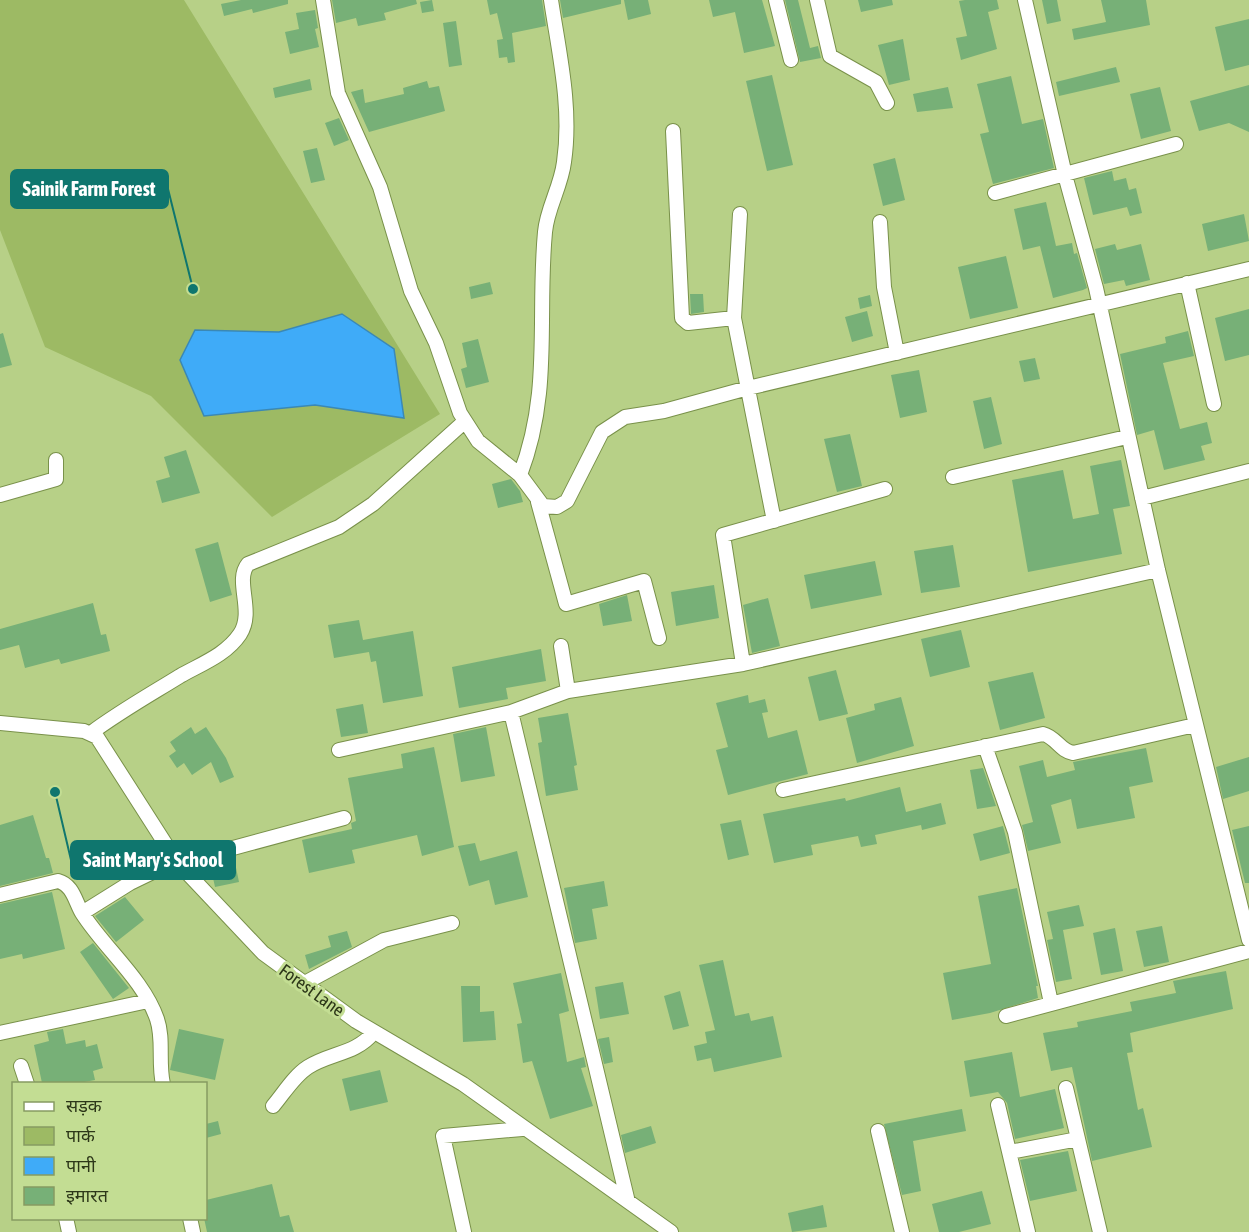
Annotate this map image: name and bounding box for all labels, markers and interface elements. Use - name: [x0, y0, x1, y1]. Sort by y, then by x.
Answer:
- callout: Sainik Farm Forest: [11, 170, 168, 208]
- text: Sainik Farm Forest: [23, 177, 156, 200]
- callout: Saint Mary's School: [71, 841, 235, 879]
- text: Saint Mary's School: [83, 848, 224, 871]
- street label: Forest Lane: [275, 959, 349, 1021]
- legend: [12, 1082, 207, 1220]
- text: सड़क: [66, 1095, 103, 1116]
- text: पार्क: [66, 1125, 96, 1146]
- text: पानी: [66, 1155, 96, 1176]
- text: इमारत: [66, 1185, 109, 1206]

